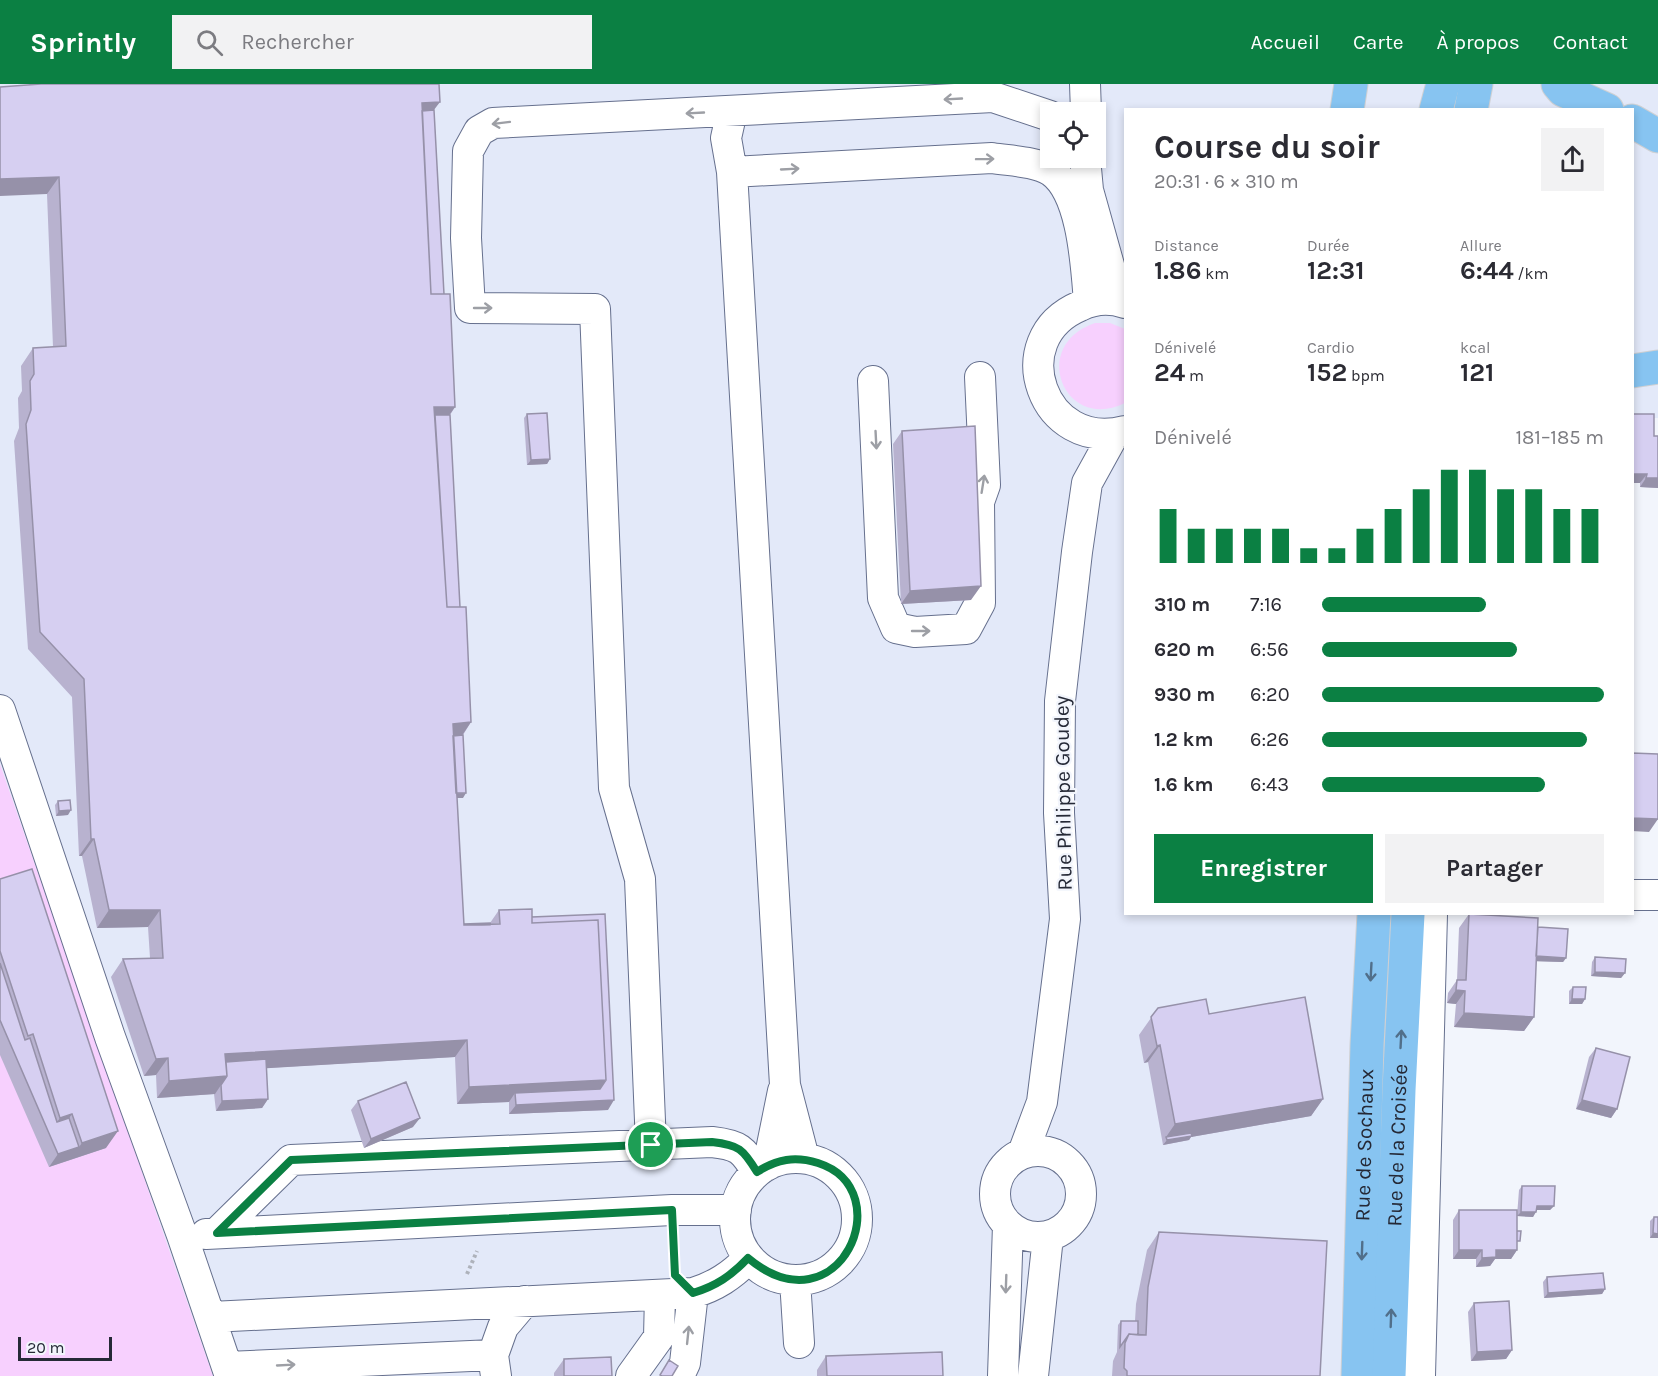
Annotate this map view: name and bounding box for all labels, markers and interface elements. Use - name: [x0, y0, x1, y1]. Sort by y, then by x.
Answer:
- search box: [172, 15, 592, 69]
- text: Sprintly: [30, 26, 136, 59]
- icon: search: [193, 26, 226, 59]
- text: Rechercher: [241, 29, 354, 55]
- text: Accueil: [1251, 30, 1320, 54]
- text: Carte: [1353, 30, 1404, 54]
- text: À propos: [1437, 30, 1520, 54]
- text: Contact: [1553, 30, 1628, 54]
- one-way arrow: [943, 94, 963, 105]
- map controls: [1040, 102, 1106, 168]
- button: locate: [1040, 102, 1106, 168]
- one-way arrow: [686, 107, 706, 118]
- one-way arrow: [491, 118, 511, 129]
- text: Course du soir: [1154, 128, 1380, 166]
- button: share: [1541, 128, 1604, 191]
- one-way arrow: [975, 153, 995, 165]
- one-way arrow: [780, 164, 800, 175]
- text: 20:31 · 6 × 310 m: [1154, 170, 1299, 193]
- text: Distance: [1154, 236, 1219, 255]
- text: Durée: [1307, 236, 1349, 255]
- text: Allure: [1460, 236, 1502, 255]
- text: 1.86: [1154, 255, 1201, 286]
- text: 12:31: [1307, 255, 1364, 286]
- text: 6:44: [1460, 255, 1514, 286]
- text: km: [1201, 264, 1229, 283]
- text: /km: [1514, 264, 1548, 283]
- one-way arrow: [472, 302, 492, 314]
- text: Dénivelé: [1154, 338, 1216, 357]
- text: Cardio: [1307, 338, 1354, 357]
- text: kcal: [1460, 338, 1491, 357]
- text: 24: [1154, 357, 1185, 388]
- text: 152: [1307, 357, 1347, 388]
- text: 121: [1460, 357, 1494, 388]
- text: m: [1185, 366, 1204, 385]
- text: bpm: [1347, 366, 1385, 385]
- text: Dénivelé: [1154, 426, 1232, 449]
- text: 181–185 m: [1515, 426, 1604, 449]
- one-way arrow: [870, 429, 881, 449]
- one-way arrow: [978, 475, 989, 494]
- text: 310 m: [1154, 593, 1210, 616]
- text: 7:16: [1250, 593, 1282, 616]
- one-way arrow: [911, 625, 930, 637]
- text: 620 m: [1154, 638, 1215, 661]
- text: 6:56: [1250, 638, 1289, 661]
- text: 930 m: [1154, 683, 1215, 706]
- text: 6:20: [1250, 683, 1290, 706]
- street label: Rue Philippe Goudey: [1049, 695, 1077, 891]
- text: 1.2 km: [1154, 728, 1213, 751]
- text: 6:26: [1250, 728, 1289, 751]
- text: 1.6 km: [1154, 773, 1213, 796]
- text: 6:43: [1250, 773, 1289, 796]
- button: Enregistrer: [1154, 834, 1373, 903]
- button: Partager: [1385, 834, 1604, 903]
- one-way arrow: [1366, 961, 1377, 981]
- one-way arrow: [1396, 1029, 1407, 1049]
- street label: Rue de la Croisée: [1382, 1063, 1412, 1227]
- street label: Rue de Sochaux: [1350, 1068, 1378, 1222]
- pin: [625, 1119, 676, 1170]
- icon: arrive: [634, 1128, 667, 1161]
- one-way arrow: [1356, 1240, 1367, 1260]
- one-way arrow: [1000, 1273, 1011, 1293]
- one-way arrow: [1386, 1308, 1397, 1328]
- one-way arrow: [683, 1326, 694, 1346]
- scale bar: [18, 1334, 112, 1362]
- text: 20 m: [27, 1338, 65, 1357]
- one-way arrow: [275, 1359, 295, 1370]

